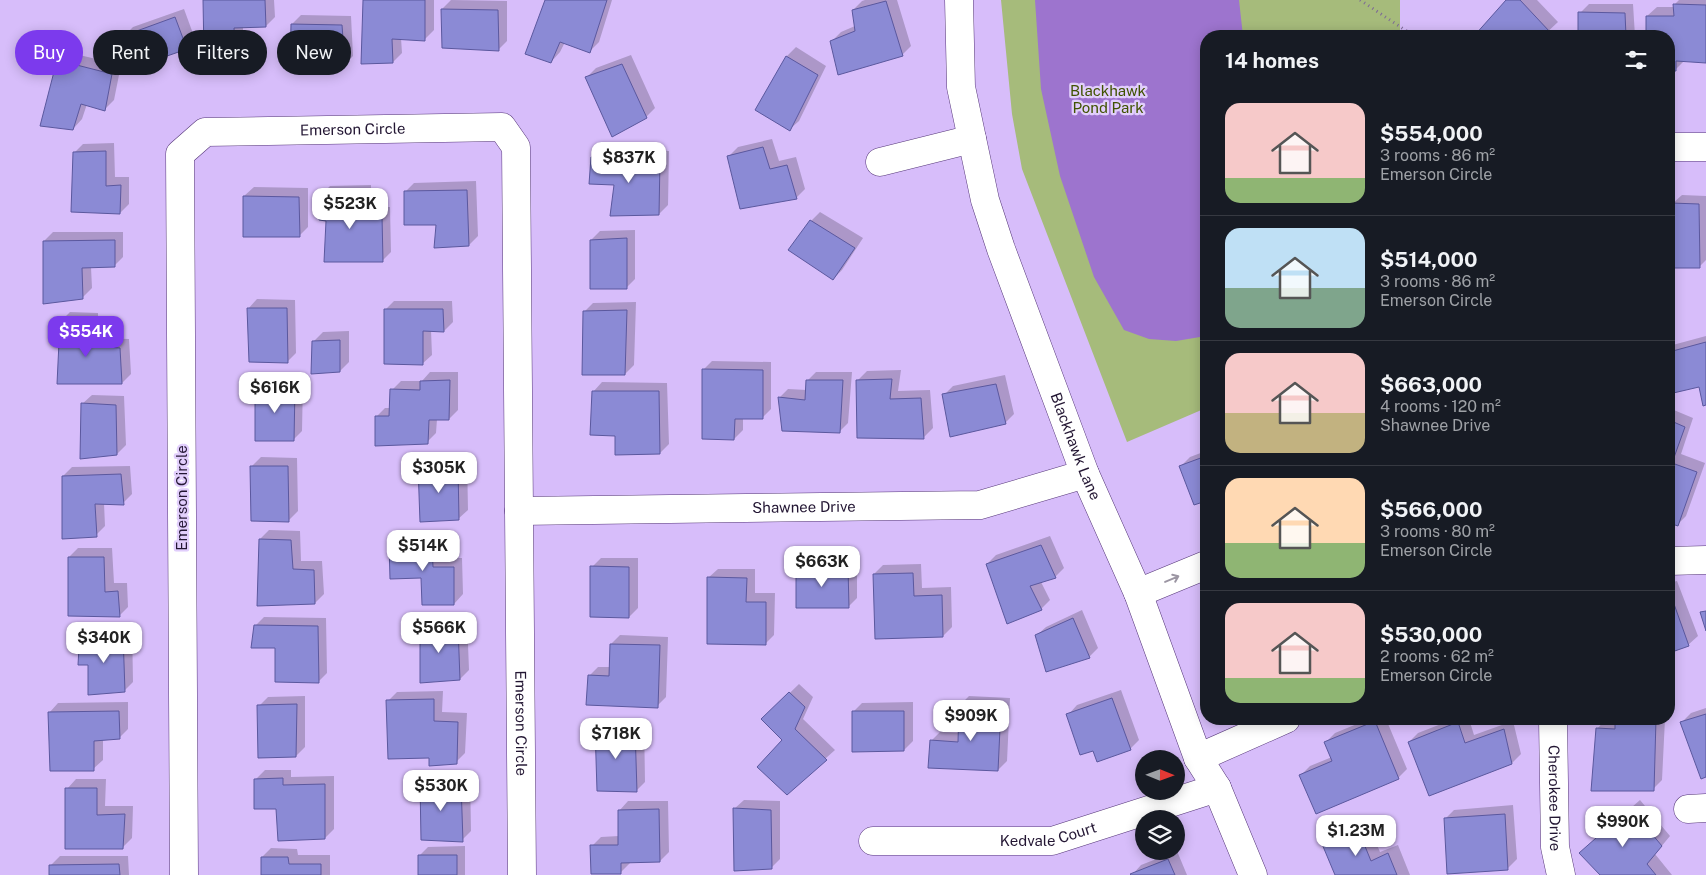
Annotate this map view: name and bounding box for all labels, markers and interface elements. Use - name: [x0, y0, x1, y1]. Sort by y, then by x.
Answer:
- chip: Buy: [15, 30, 83, 75]
- chip: Rent: [93, 30, 168, 75]
- chip: Filters: [178, 30, 267, 75]
- chip: New: [277, 30, 351, 75]
- icon: filters: [1622, 46, 1650, 74]
- text: 14 homes: [1225, 48, 1319, 73]
- park label: Blackhawk Pond Park: [1070, 82, 1146, 116]
- street label: Emerson Circle: [300, 120, 406, 138]
- text: $554,000: [1380, 121, 1483, 146]
- icon: home: [1265, 123, 1325, 183]
- pin: $837K: [594, 142, 664, 184]
- text: 3 rooms · 86 m²: [1380, 146, 1495, 165]
- text: $837K: [602, 148, 656, 167]
- text: Emerson Circle: [1380, 165, 1492, 184]
- pin: $523K: [315, 188, 385, 230]
- text: $523K: [323, 194, 377, 213]
- text: $514,000: [1380, 247, 1478, 272]
- icon: home: [1265, 248, 1325, 308]
- text: 3 rooms · 86 m²: [1380, 272, 1495, 291]
- text: Emerson Circle: [1380, 291, 1492, 310]
- pin: $554K: [51, 316, 121, 358]
- text: $554K: [59, 322, 113, 341]
- pin: $616K: [240, 372, 310, 414]
- text: $663,000: [1380, 372, 1482, 397]
- icon: home: [1265, 373, 1325, 433]
- text: $616K: [250, 378, 300, 397]
- street label: Blackhawk Lane: [1047, 390, 1104, 502]
- text: 4 rooms · 120 m²: [1380, 397, 1501, 416]
- text: Shawnee Drive: [1380, 416, 1490, 435]
- street label: Emerson Circle: [173, 445, 190, 551]
- pin: $305K: [404, 452, 474, 494]
- text: $305K: [412, 458, 466, 477]
- text: $566,000: [1380, 497, 1482, 522]
- street label: Shawnee Drive: [752, 498, 856, 516]
- icon: home: [1265, 498, 1325, 558]
- text: 3 rooms · 80 m²: [1380, 522, 1495, 541]
- pin: $514K: [388, 530, 458, 572]
- text: $514K: [398, 536, 448, 555]
- text: Emerson Circle: [1380, 541, 1492, 560]
- pin: $663K: [787, 546, 857, 588]
- text: $663K: [795, 552, 849, 571]
- one-way arrow: [1164, 574, 1179, 583]
- pin: $566K: [404, 612, 474, 654]
- text: $566K: [412, 618, 466, 637]
- pin: $340K: [69, 622, 139, 664]
- text: $530,000: [1380, 622, 1482, 647]
- icon: home: [1265, 623, 1325, 683]
- text: $340K: [77, 628, 131, 647]
- text: 2 rooms · 62 m²: [1380, 647, 1494, 666]
- text: Emerson Circle: [1380, 666, 1492, 685]
- street label: Emerson Circle: [512, 670, 530, 776]
- pin: $909K: [936, 700, 1006, 742]
- text: $909K: [944, 706, 998, 725]
- pin: $718K: [581, 718, 651, 760]
- text: $718K: [591, 724, 641, 743]
- street label: Cherokee Drive: [1545, 745, 1564, 851]
- north arrow: [1135, 750, 1185, 800]
- map controls: [1135, 750, 1185, 860]
- pin: $530K: [406, 770, 476, 812]
- text: $530K: [414, 776, 468, 795]
- pin: $990K: [1588, 806, 1658, 848]
- button: layers: [1135, 810, 1185, 860]
- text: $990K: [1596, 812, 1650, 831]
- pin: $1.23M: [1315, 814, 1397, 857]
- street label: Kedvale Court: [1000, 818, 1099, 849]
- text: $1.23M: [1327, 821, 1385, 840]

